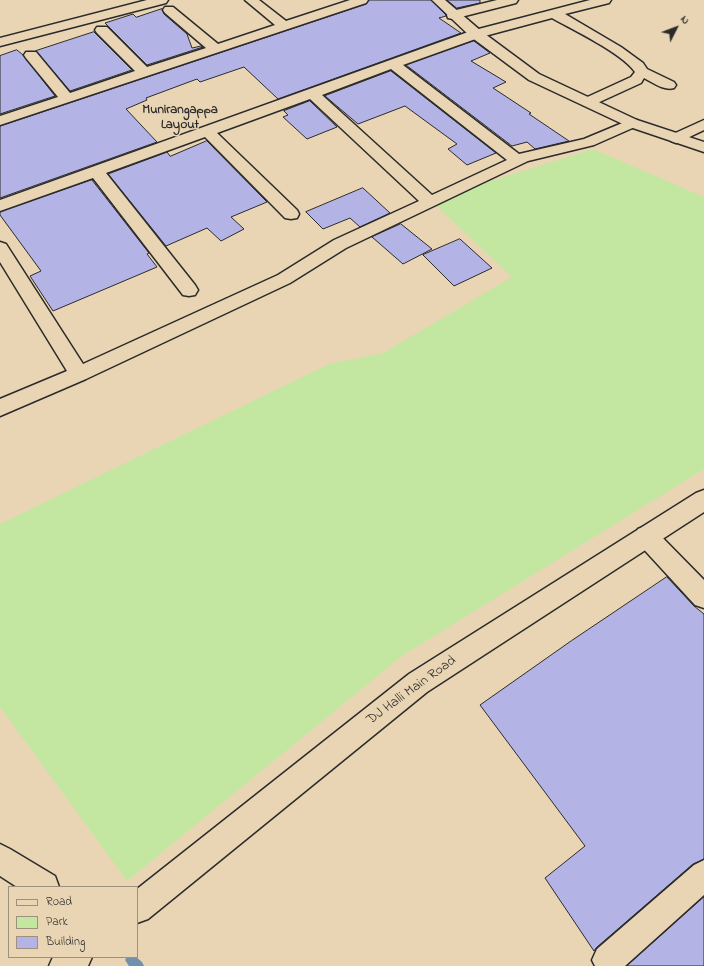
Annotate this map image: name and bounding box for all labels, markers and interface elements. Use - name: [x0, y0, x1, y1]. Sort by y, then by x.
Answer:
- north arrow: [656, 8, 696, 48]
- text: N: [676, 12, 693, 28]
- district label: Munirangappa Layout: [142, 103, 218, 134]
- street label: DJ Halli Main Road: [364, 653, 460, 729]
- legend: [8, 886, 138, 958]
- text: Road: [46, 893, 72, 911]
- text: Park: [46, 913, 68, 931]
- text: Building: [46, 933, 85, 951]

